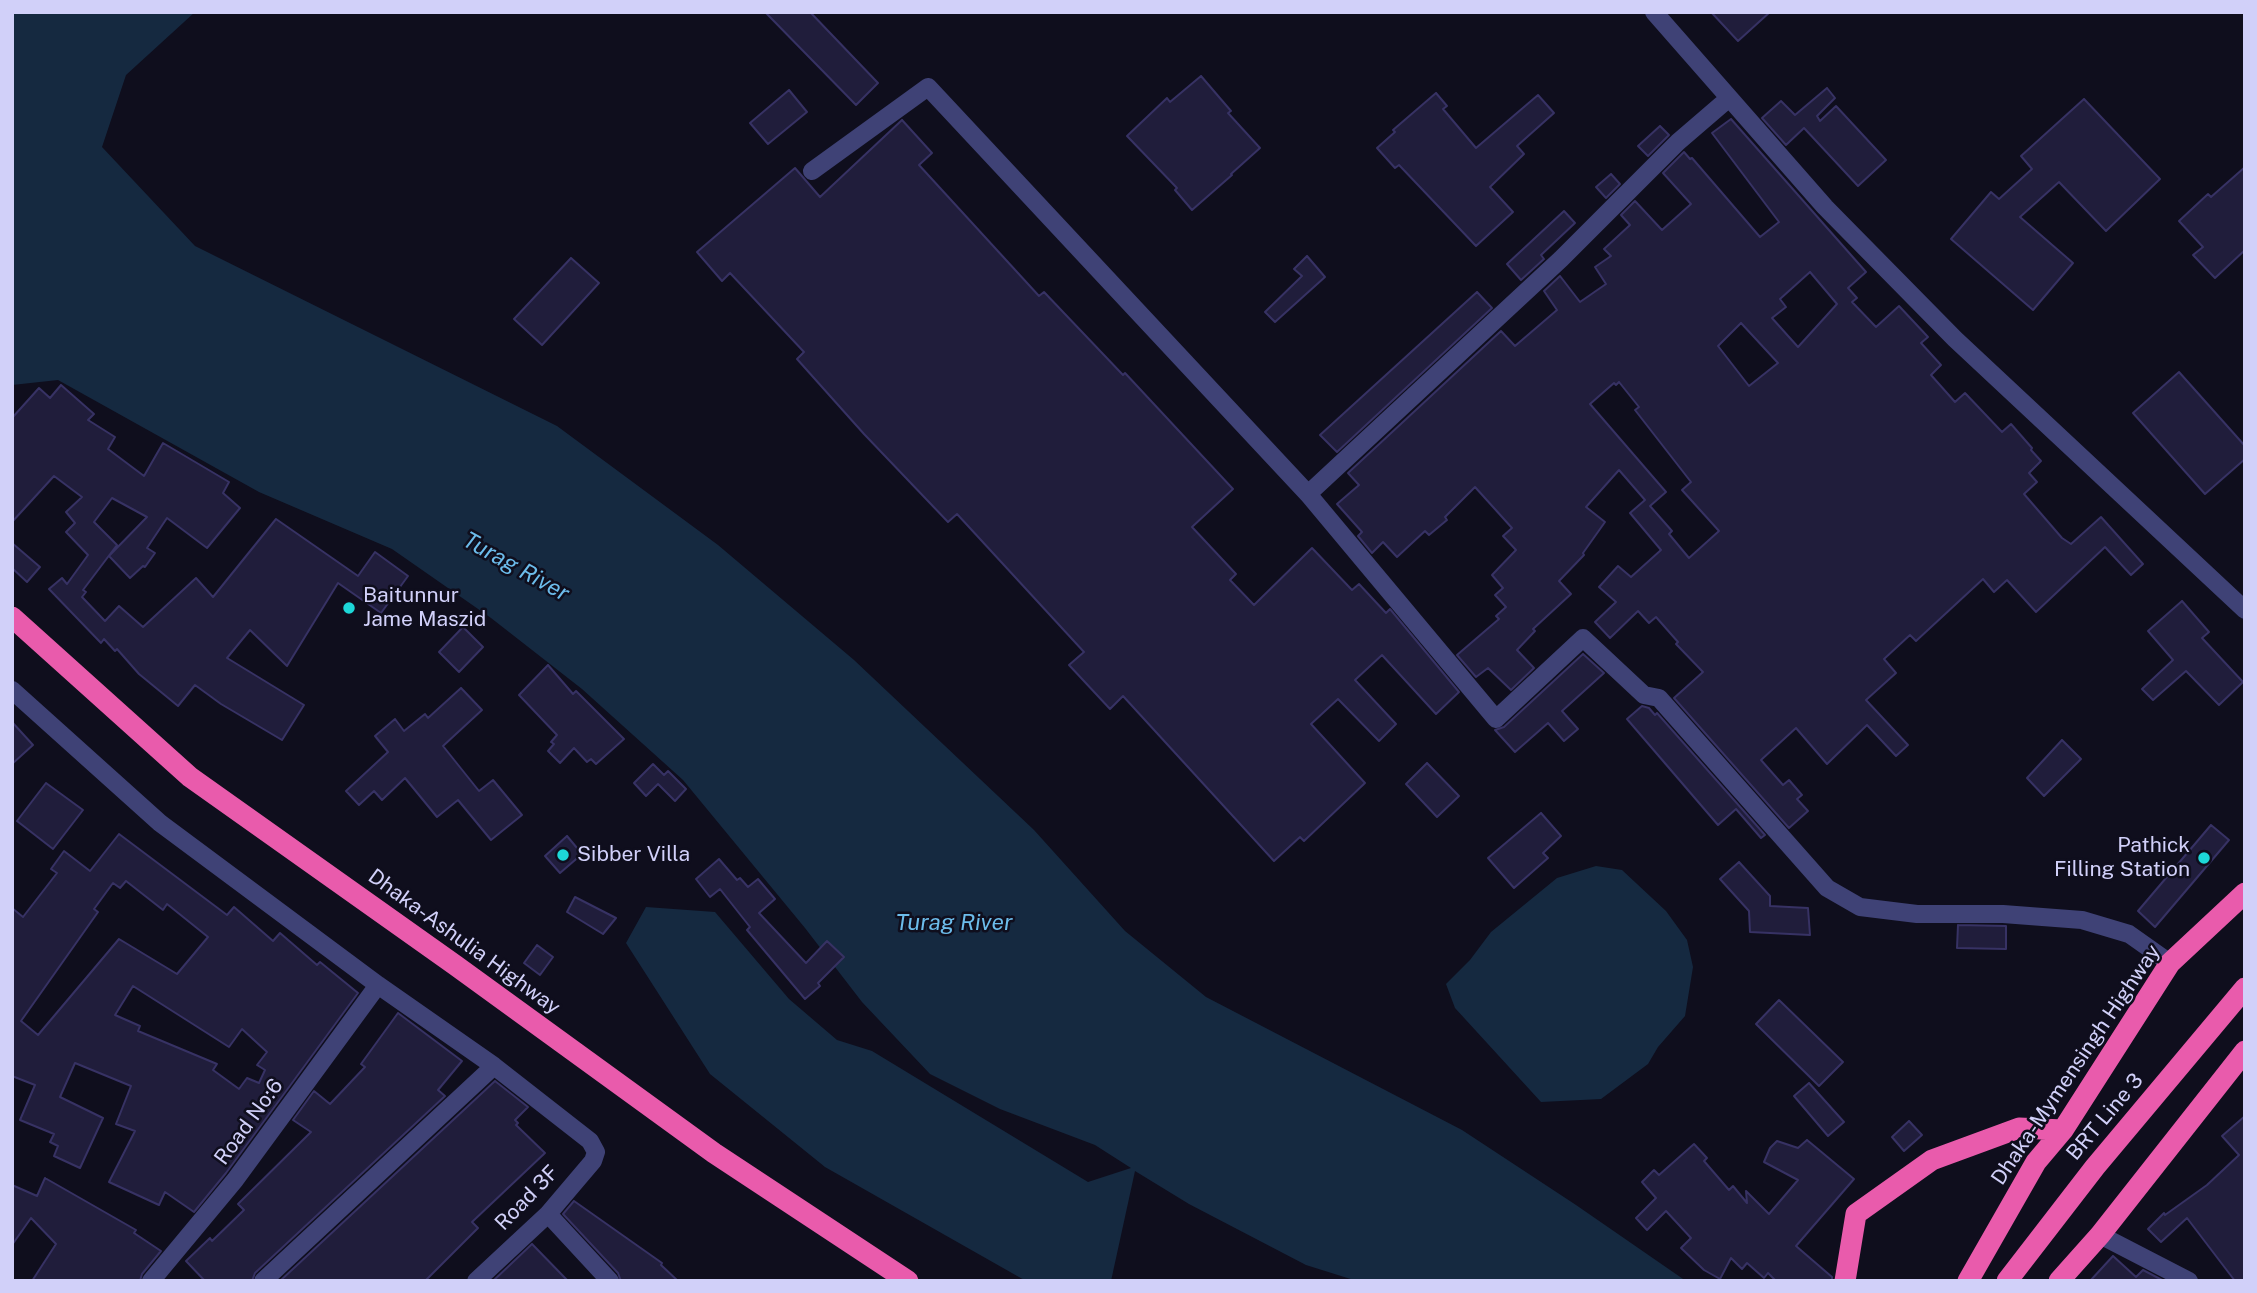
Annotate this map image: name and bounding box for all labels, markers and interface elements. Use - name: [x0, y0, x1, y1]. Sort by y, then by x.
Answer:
- water label: Turag River: [458, 527, 574, 607]
- place label: Baitunnur Jame Maszid: [363, 583, 486, 633]
- marker: Baitunnur Jame Maszid: [341, 600, 357, 616]
- place label: Pathick Filling Station: [2054, 833, 2190, 883]
- place label: Sibber Villa: [577, 842, 690, 868]
- marker: Sibber Villa: [555, 847, 571, 863]
- marker: Pathick Filling Station: [2196, 850, 2212, 866]
- street label: Dhaka-Ashulia Highway: [363, 864, 565, 1020]
- water label: Turag River: [895, 909, 1013, 937]
- street label: Dhaka-Mymensingh Highway: [1986, 940, 2166, 1190]
- street label: BRT Line 3: [2061, 1068, 2149, 1166]
- street label: Road No:6: [209, 1074, 289, 1170]
- street label: Road 3F: [490, 1160, 564, 1236]

